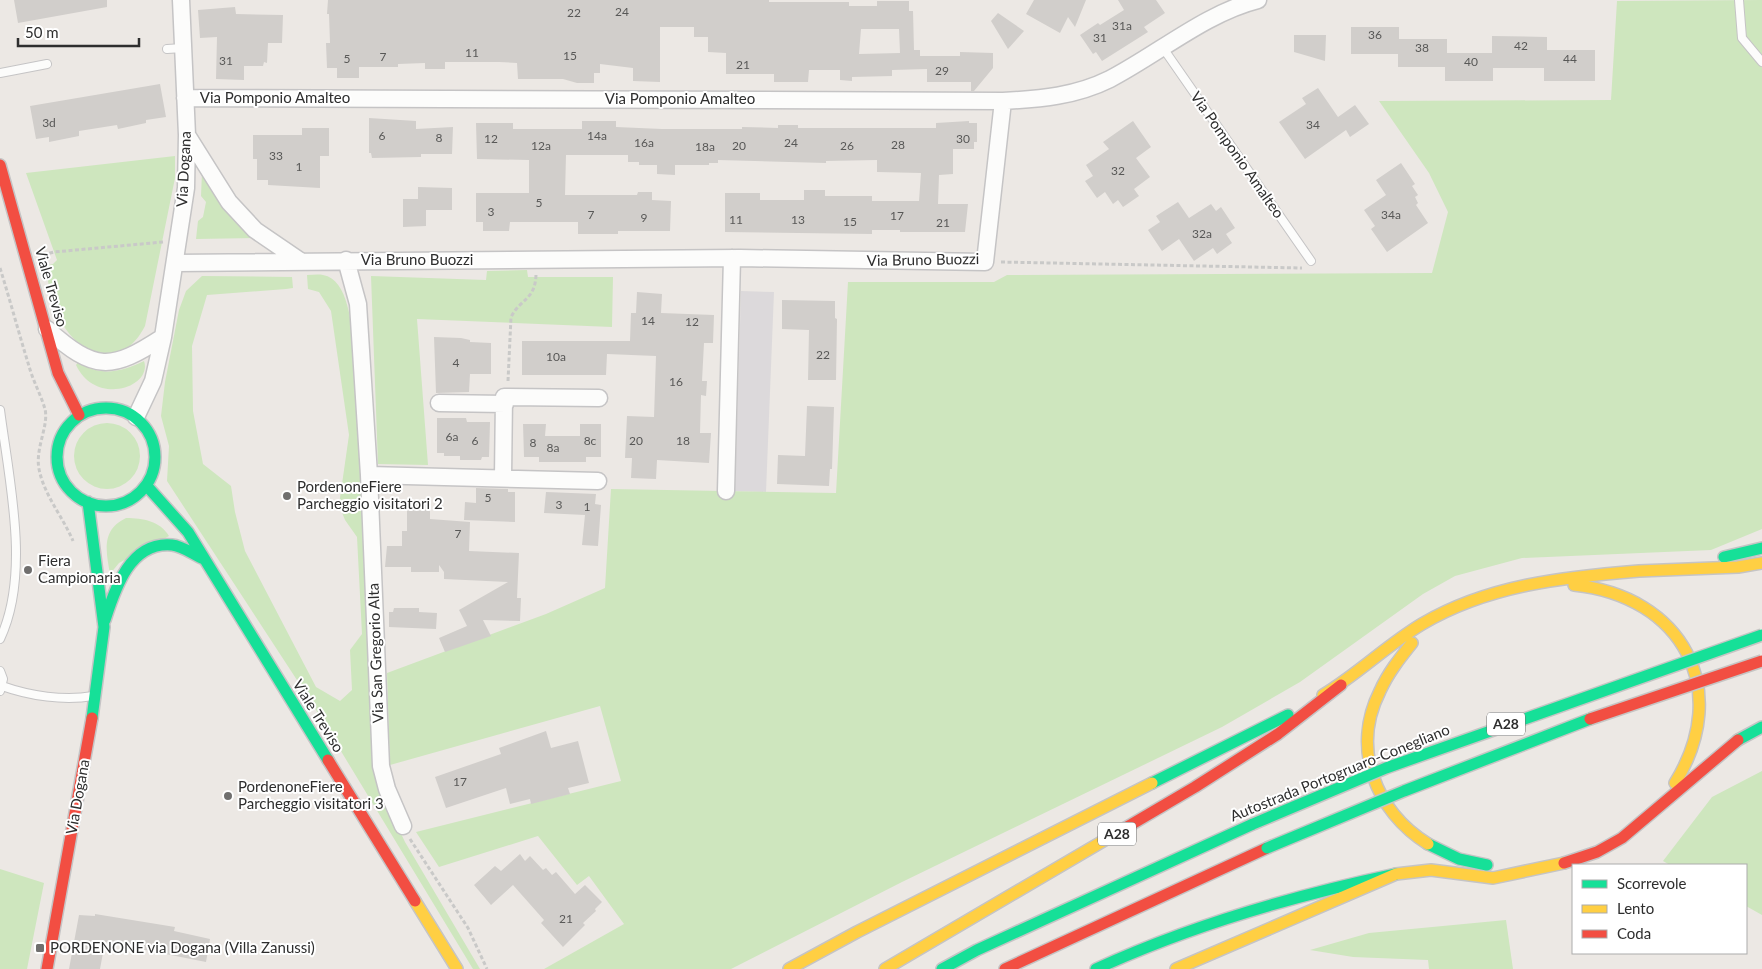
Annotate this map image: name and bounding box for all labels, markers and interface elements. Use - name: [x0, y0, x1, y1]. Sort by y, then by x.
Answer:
- house number: 24: [615, 4, 629, 19]
- house number: 22: [567, 5, 581, 20]
- scale bar: [18, 15, 139, 47]
- house number: 31a: [1112, 18, 1132, 33]
- text: 50 m: [25, 23, 59, 41]
- house number: 36: [1368, 27, 1382, 42]
- house number: 31: [1093, 30, 1107, 45]
- house number: 42: [1514, 38, 1528, 53]
- house number: 38: [1415, 40, 1429, 55]
- house number: 11: [465, 45, 479, 60]
- house number: 15: [563, 48, 577, 63]
- house number: 7: [380, 49, 387, 64]
- house number: 5: [344, 51, 351, 66]
- house number: 44: [1563, 51, 1577, 66]
- house number: 31: [219, 53, 233, 68]
- house number: 40: [1464, 54, 1478, 69]
- house number: 21: [736, 57, 750, 72]
- house number: 29: [935, 63, 949, 78]
- street label: Via Pomponio Amalteo: [200, 88, 350, 106]
- street label: Via Pomponio Amalteo: [1187, 88, 1288, 221]
- street label: Via Pomponio Amalteo: [605, 89, 755, 107]
- house number: 3d: [42, 115, 56, 130]
- house number: 34: [1306, 117, 1320, 132]
- house number: 6: [379, 128, 386, 143]
- house number: 14a: [587, 128, 607, 143]
- house number: 8: [436, 130, 443, 145]
- street label: Via Dogana: [172, 131, 194, 207]
- house number: 12: [484, 131, 498, 146]
- house number: 30: [956, 131, 970, 146]
- house number: 16a: [634, 135, 654, 150]
- house number: 24: [784, 135, 798, 150]
- house number: 28: [891, 137, 905, 152]
- house number: 12a: [531, 138, 551, 153]
- house number: 20: [732, 138, 746, 153]
- house number: 26: [840, 138, 854, 153]
- house number: 18a: [695, 139, 715, 154]
- house number: 33: [269, 148, 283, 163]
- house number: 1: [296, 159, 303, 174]
- house number: 32: [1111, 163, 1125, 178]
- house number: 5: [536, 195, 543, 210]
- house number: 3: [488, 204, 495, 219]
- house number: 7: [588, 207, 595, 222]
- house number: 34a: [1381, 207, 1401, 222]
- house number: 17: [890, 208, 904, 223]
- house number: 9: [641, 210, 648, 225]
- house number: 11: [729, 212, 743, 227]
- house number: 13: [791, 212, 805, 227]
- house number: 15: [843, 214, 857, 229]
- house number: 21: [936, 215, 950, 230]
- house number: 32a: [1192, 226, 1212, 241]
- street label: Viale Treviso: [32, 245, 72, 329]
- street label: Via Bruno Buozzi: [867, 249, 979, 269]
- street label: Via Bruno Buozzi: [361, 250, 473, 268]
- house number: 14: [641, 313, 655, 328]
- house number: 12: [685, 314, 699, 329]
- house number: 22: [816, 347, 830, 362]
- house number: 10a: [546, 349, 566, 364]
- house number: 4: [453, 355, 460, 370]
- house number: 16: [669, 374, 683, 389]
- house number: 6a: [446, 429, 458, 444]
- house number: 6: [472, 433, 479, 448]
- house number: 8c: [584, 433, 597, 448]
- house number: 20: [629, 433, 643, 448]
- house number: 18: [676, 433, 690, 448]
- house number: 8: [530, 435, 537, 450]
- house number: 8a: [547, 440, 559, 455]
- place label: PordenoneFiere Parcheggio visitatori 2: [297, 477, 443, 512]
- marker: PordenoneFiere Parcheggio visitatori 2: [281, 490, 293, 502]
- house number: 5: [485, 490, 492, 505]
- house number: 3: [556, 497, 563, 512]
- house number: 1: [584, 499, 591, 514]
- house number: 7: [455, 526, 462, 541]
- place label: Fiera Campionaria: [38, 551, 121, 586]
- marker: Fiera Campionaria: [22, 564, 34, 576]
- street label: Via San Gregorio Alta: [364, 583, 386, 723]
- street label: Viale Treviso: [289, 676, 348, 755]
- road number: A28: [1487, 712, 1525, 736]
- street label: Autostrada Portogruaro-Conegliano: [1227, 720, 1452, 824]
- street label: Via Dogana: [62, 758, 92, 836]
- house number: 17: [453, 774, 467, 789]
- place label: PordenoneFiere Parcheggio visitatori 3: [238, 777, 384, 812]
- marker: PordenoneFiere Parcheggio visitatori 3: [222, 790, 234, 802]
- road number: A28: [1098, 822, 1136, 846]
- legend: [1572, 864, 1747, 954]
- text: Scorrevole: [1617, 874, 1687, 892]
- text: Lento: [1617, 899, 1654, 917]
- house number: 21: [559, 911, 573, 926]
- text: Coda: [1617, 924, 1651, 942]
- place label: PORDENONE via Dogana (Villa Zanussi): [50, 938, 315, 956]
- marker: PORDENONE via Dogana (Villa Zanussi): [34, 942, 46, 954]

